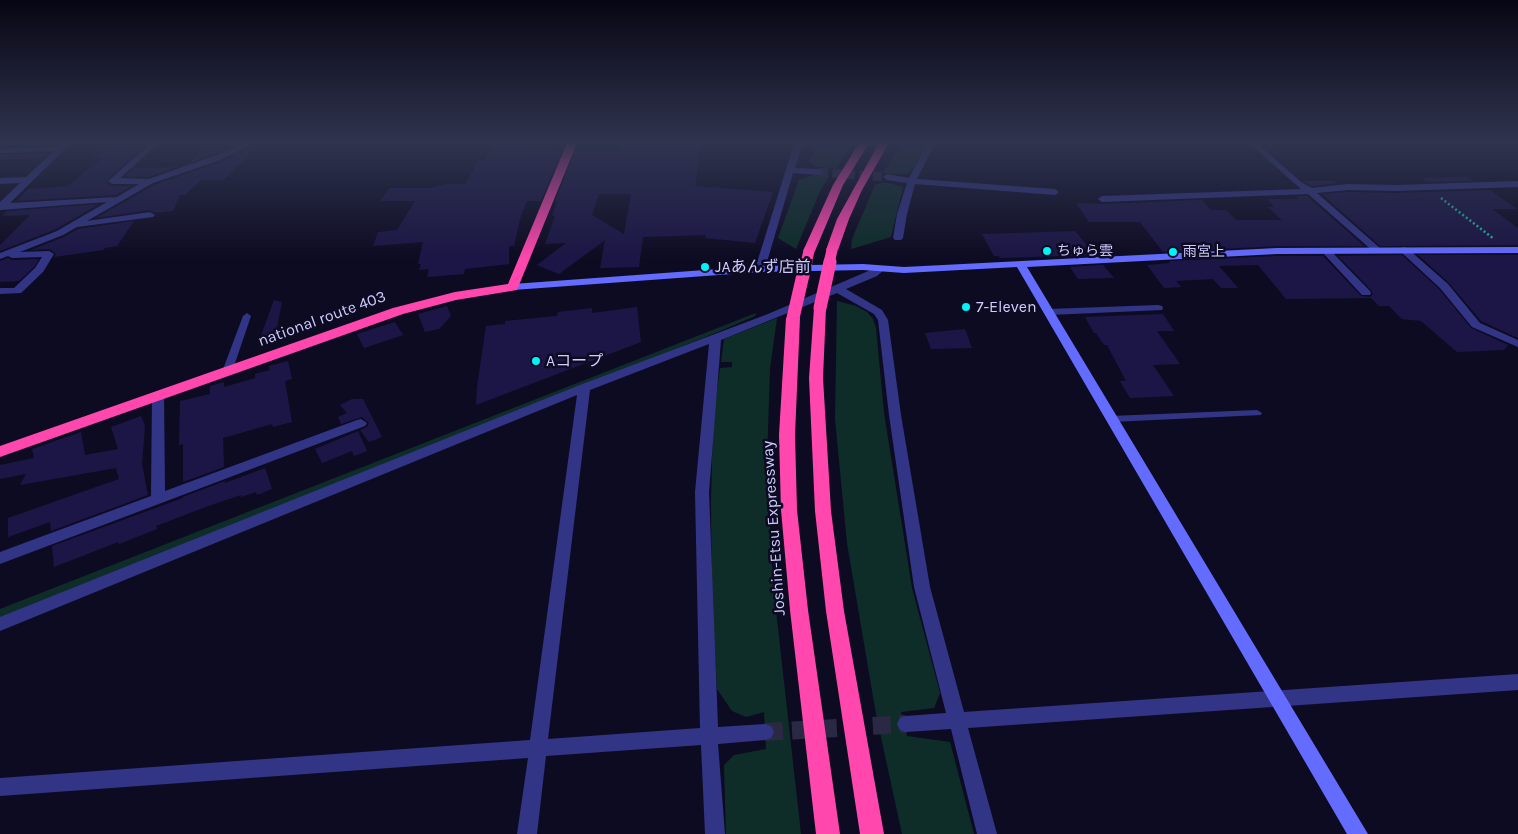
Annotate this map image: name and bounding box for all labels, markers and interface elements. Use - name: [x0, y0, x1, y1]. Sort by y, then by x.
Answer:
- place label: ちゅら雲: [1057, 243, 1113, 259]
- place label: 雨宮上: [1183, 244, 1225, 260]
- marker: ちゅら雲: [1041, 245, 1053, 257]
- marker: 雨宮上: [1167, 246, 1179, 258]
- place label: JAあんず店前: [715, 257, 811, 277]
- marker: JAあんず店前: [699, 261, 711, 273]
- street label: national route 403: [255, 287, 389, 351]
- place label: 7-Eleven: [976, 297, 1037, 317]
- marker: 7-Eleven: [960, 301, 972, 313]
- place label: Aコープ: [546, 351, 603, 371]
- marker: Aコープ: [530, 355, 542, 367]
- street label: Joshin-Etsu Expressway: [758, 440, 790, 616]

